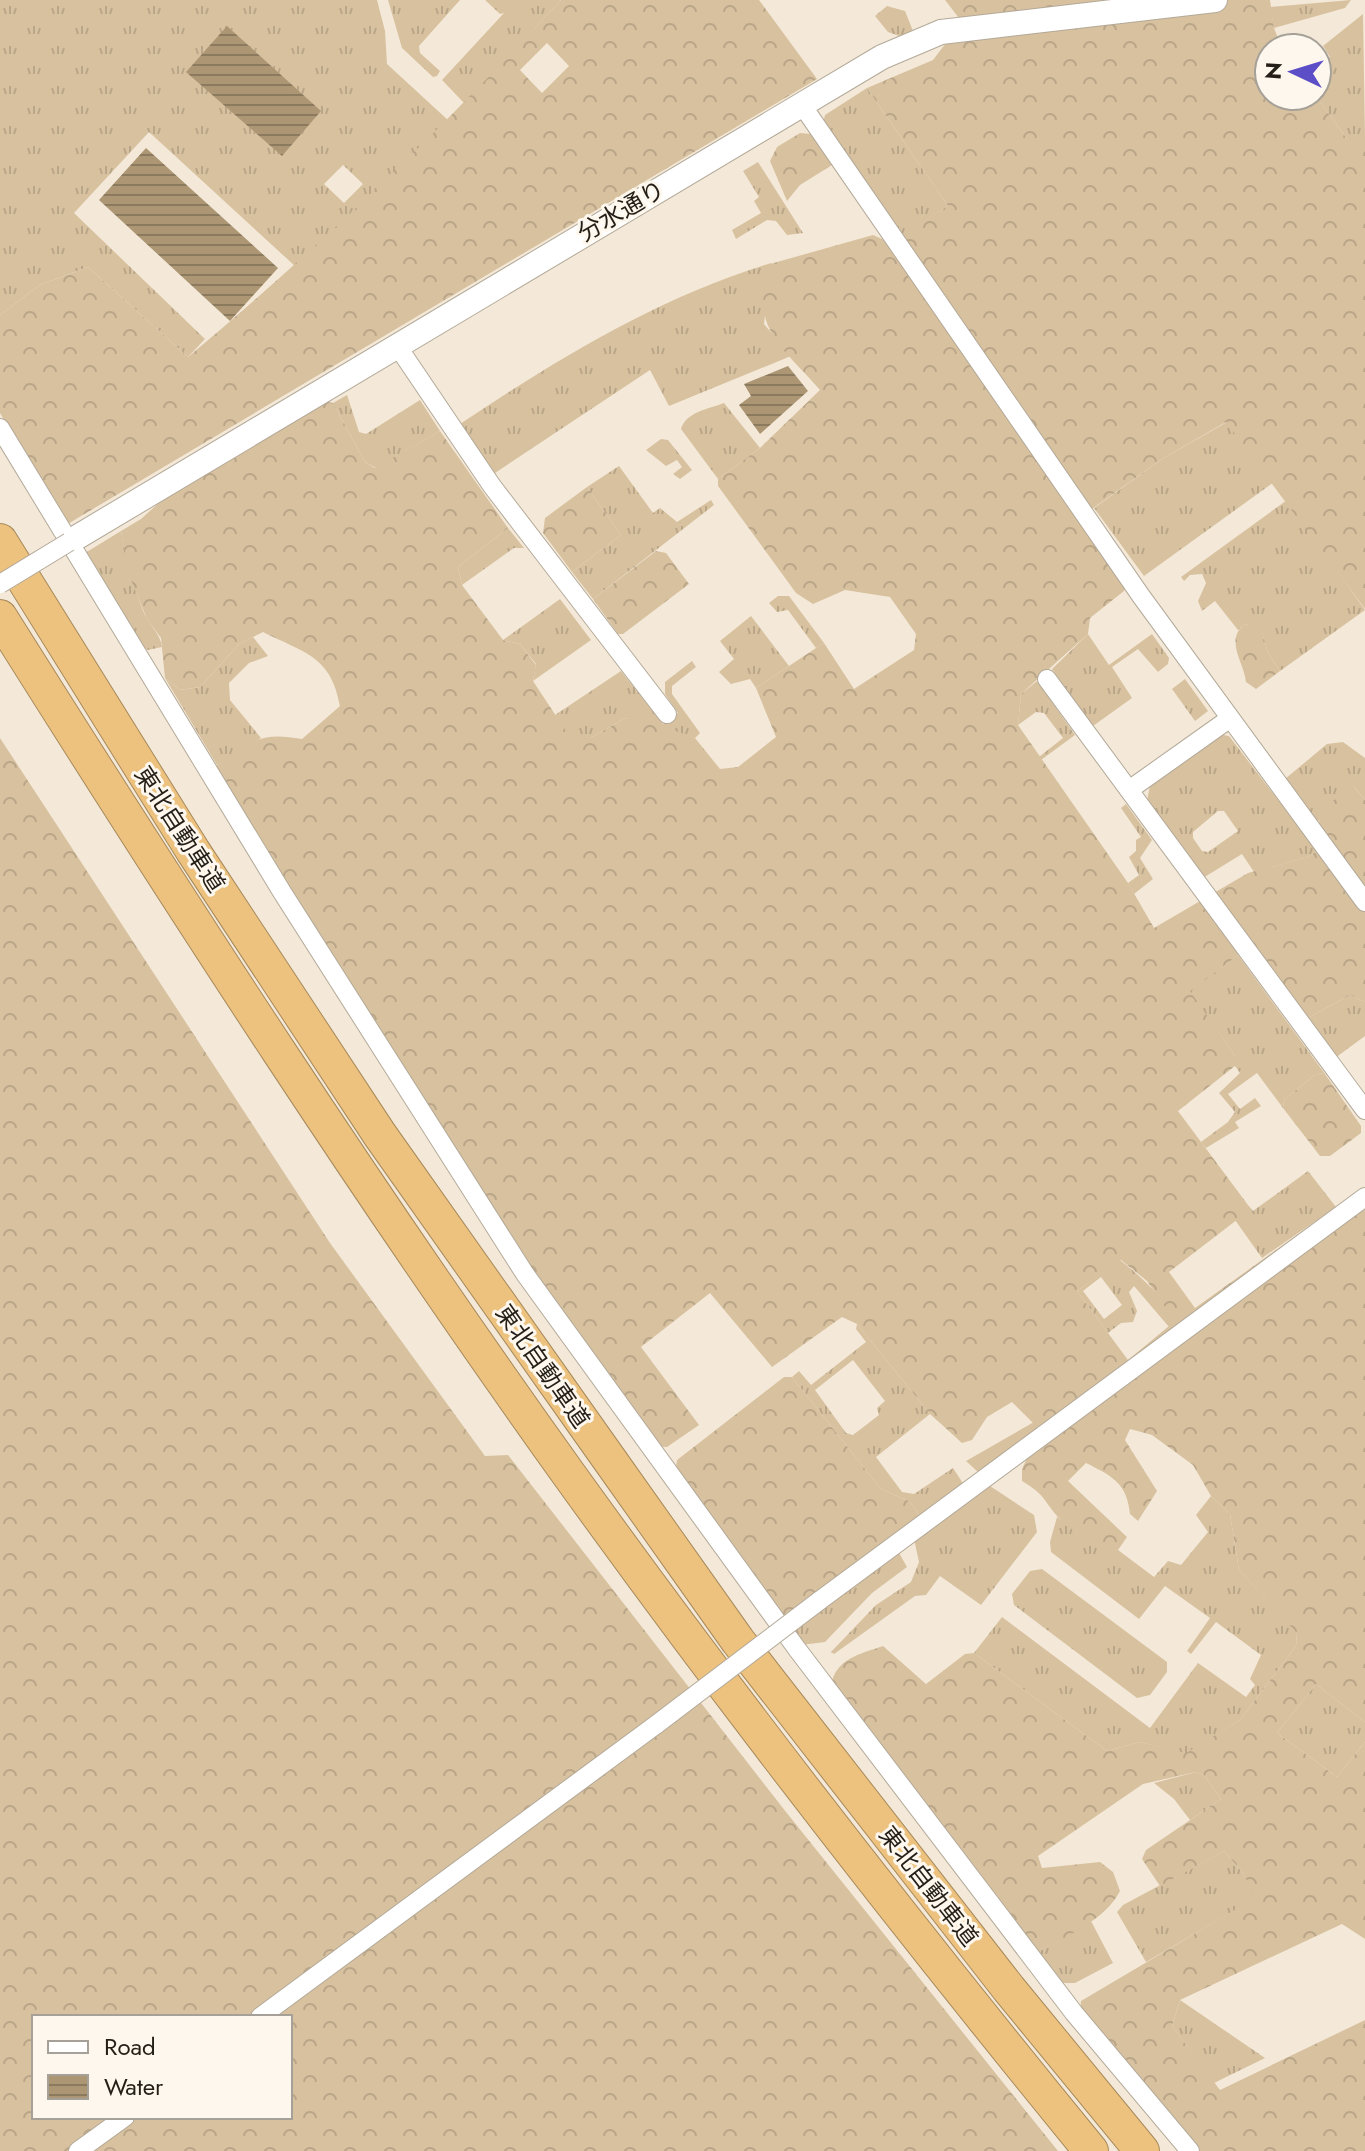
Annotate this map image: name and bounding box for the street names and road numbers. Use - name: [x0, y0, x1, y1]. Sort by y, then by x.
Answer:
- street label: 分水通り: [571, 172, 671, 250]
- street label: 東北自動車道: [126, 759, 234, 899]
- street label: 東北自動車道: [487, 1297, 599, 1435]
- street label: 東北自動車道: [871, 1818, 987, 1954]

